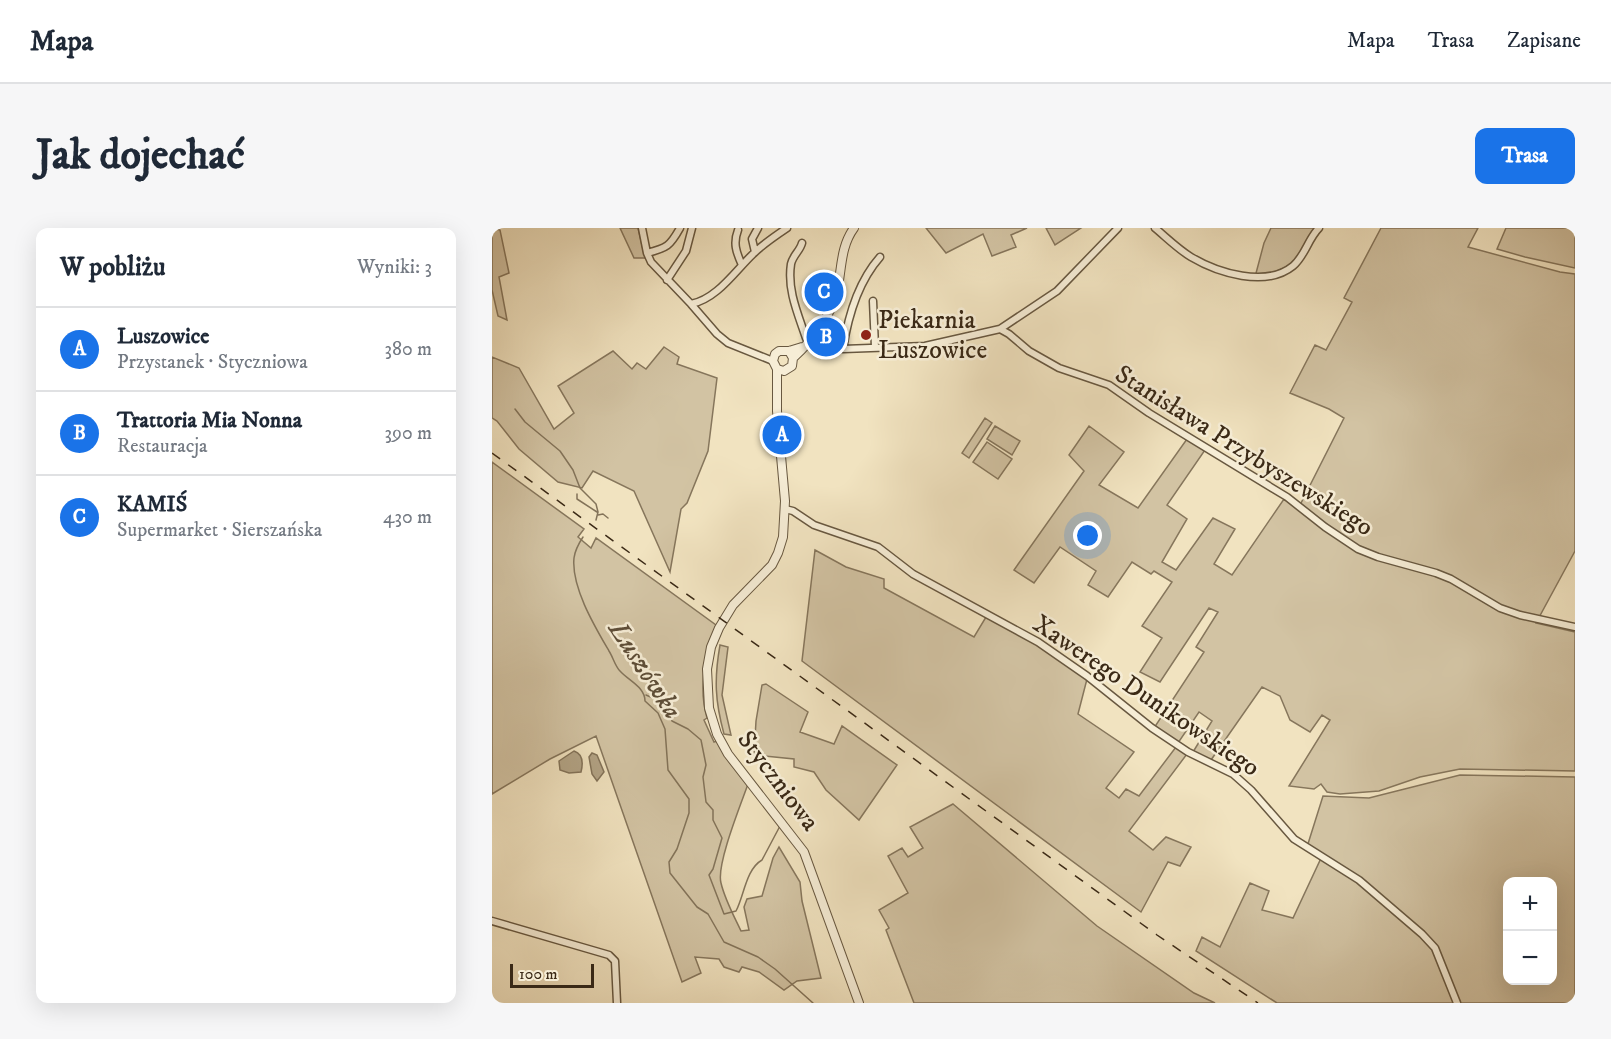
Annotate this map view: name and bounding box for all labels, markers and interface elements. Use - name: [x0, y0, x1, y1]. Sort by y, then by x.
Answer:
- text: Mapa: [30, 24, 93, 59]
- text: Mapa: [1347, 28, 1395, 54]
- text: Trasa: [1428, 28, 1474, 54]
- text: Zapisane: [1507, 28, 1581, 54]
- button: Trasa: [1475, 128, 1575, 184]
- text: Jak dojechać: [36, 130, 244, 182]
- text: W pobliżu: [60, 251, 165, 284]
- text: Wyniki: 3: [357, 255, 432, 280]
- pin: C: [804, 270, 844, 314]
- place label: Piekarnia Luszowice: [878, 304, 987, 367]
- pin: B: [806, 314, 846, 360]
- text: Luszowice: [117, 323, 209, 350]
- marker: Piekarnia Luszowice: [859, 328, 873, 342]
- text: A: [73, 337, 86, 362]
- text: 380 m: [384, 337, 432, 362]
- text: Przystanek · Styczniowa: [117, 350, 308, 375]
- street label: Stanisława Przybyszewskiego: [1109, 358, 1379, 544]
- text: Trattoria Mia Nonna: [117, 407, 302, 434]
- pin: A: [762, 412, 802, 458]
- text: B: [73, 421, 86, 446]
- text: 390 m: [384, 421, 432, 446]
- text: Restauracja: [117, 434, 208, 459]
- text: KAMIŚ: [117, 491, 187, 518]
- text: C: [73, 505, 86, 530]
- text: 430 m: [383, 505, 432, 530]
- text: Supermarket · Sierszańska: [117, 518, 322, 543]
- your location: [1073, 521, 1102, 550]
- street label: Xawerego Dunikowskiego: [1026, 608, 1266, 784]
- water label: Luszówka: [600, 613, 689, 725]
- street label: Styczniowa: [730, 724, 826, 838]
- map controls: [1503, 877, 1557, 985]
- button: +: [1503, 877, 1557, 931]
- button: −: [1503, 931, 1557, 985]
- scale bar: [510, 961, 594, 988]
- text: 100 m: [519, 964, 558, 984]

